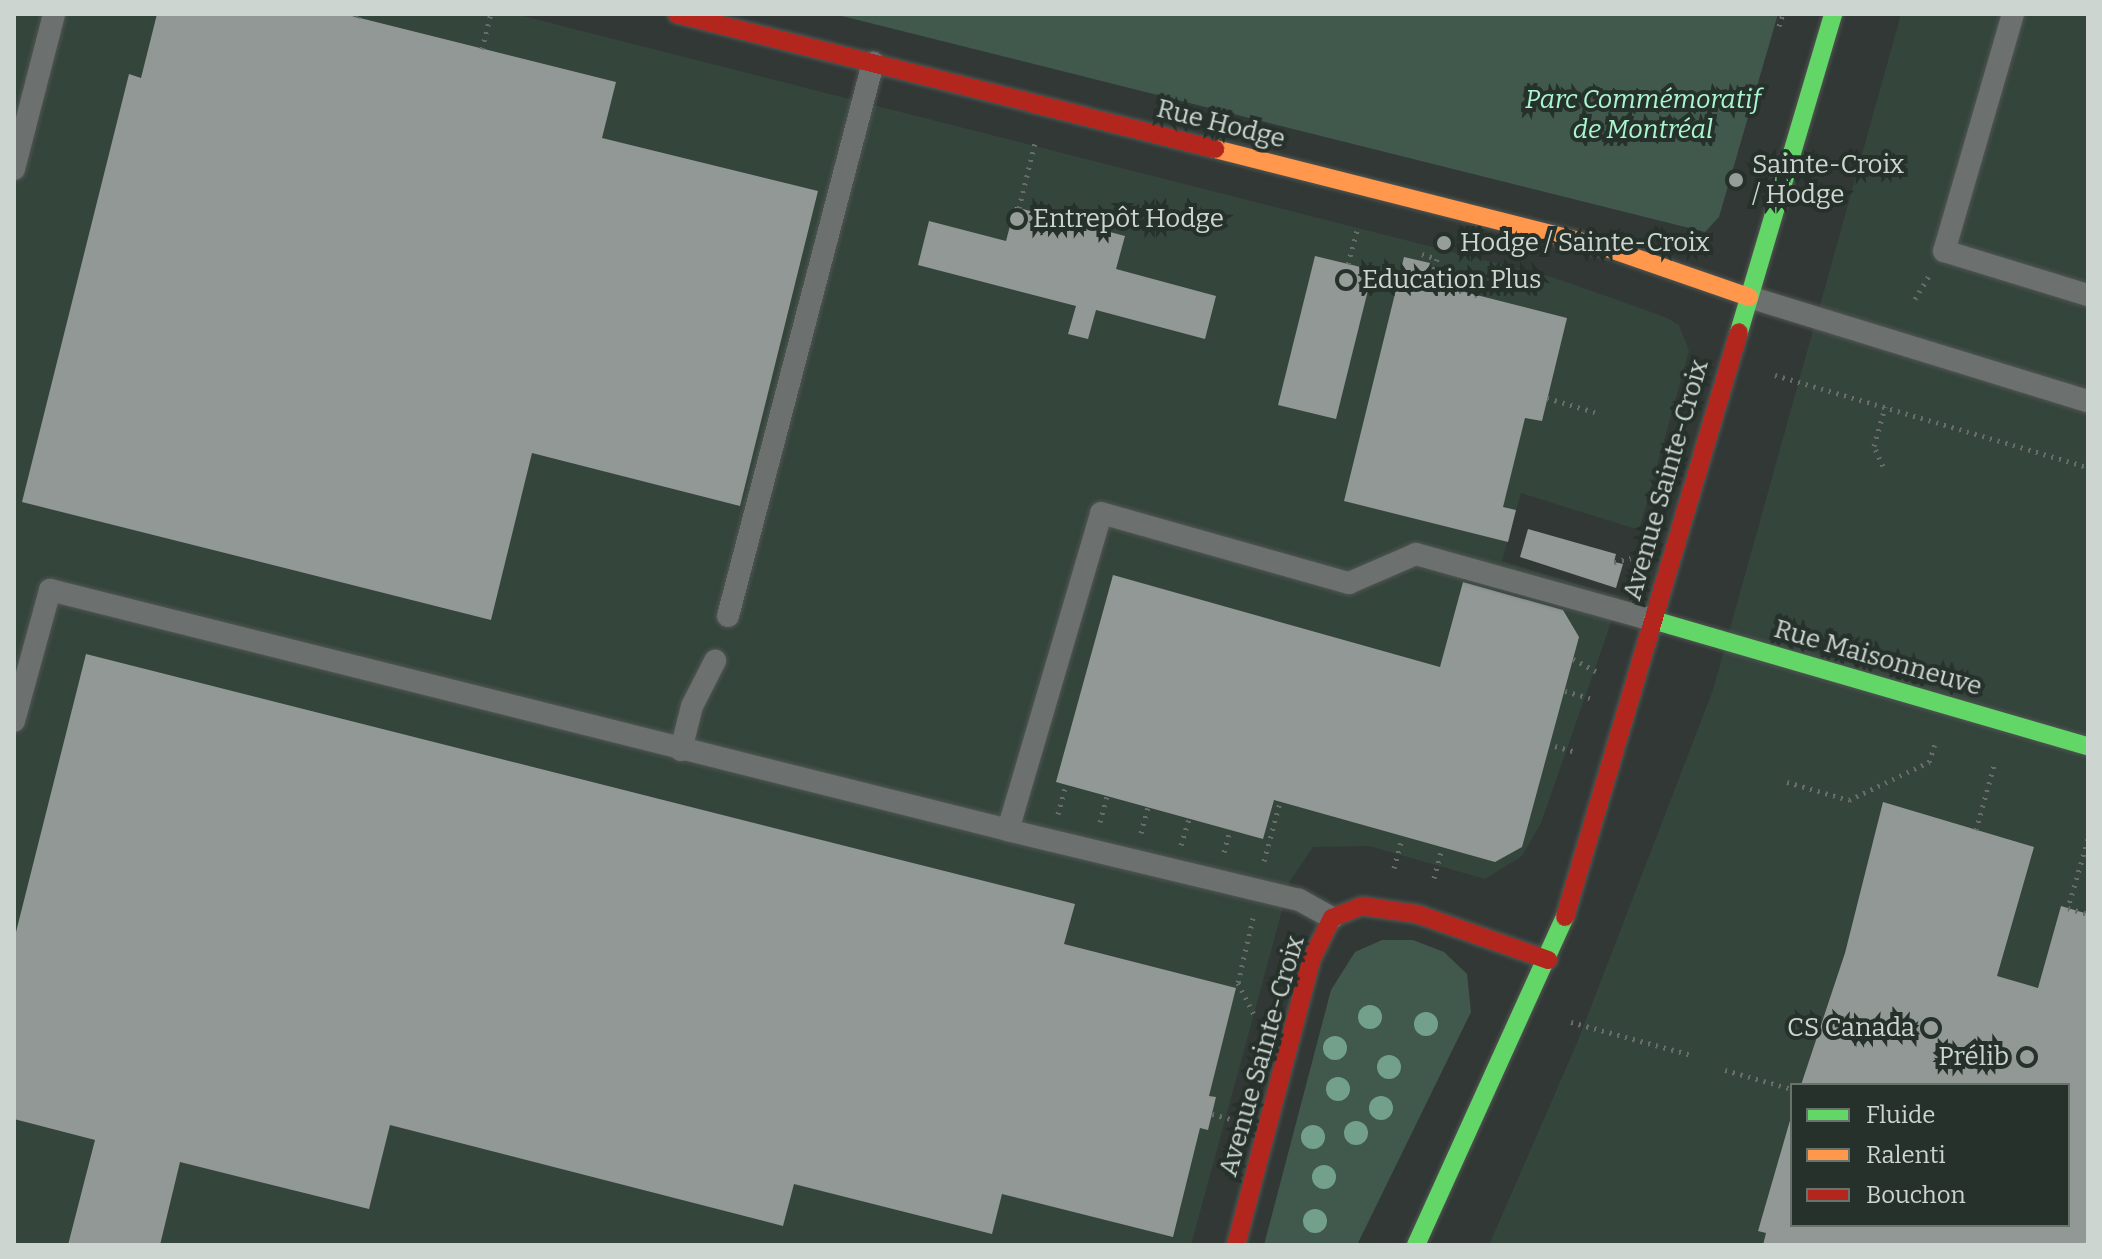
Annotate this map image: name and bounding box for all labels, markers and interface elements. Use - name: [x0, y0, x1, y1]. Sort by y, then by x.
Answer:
- park label: Parc Commémoratif de Montréal: [1525, 84, 1761, 146]
- street label: Rue Hodge: [1154, 93, 1288, 155]
- place label: Sainte-Croix / Hodge: [1752, 149, 1904, 210]
- marker: Sainte-Croix / Hodge: [1727, 171, 1745, 189]
- place label: Entrepôt Hodge: [1033, 203, 1224, 235]
- marker: Entrepôt Hodge: [1008, 210, 1026, 228]
- place label: Hodge / Sainte-Croix: [1460, 227, 1710, 259]
- marker: Hodge / Sainte-Croix: [1435, 234, 1453, 252]
- place label: Education Plus: [1362, 264, 1541, 296]
- marker: Education Plus: [1337, 271, 1355, 289]
- street label: Avenue Sainte-Croix: [1617, 356, 1715, 604]
- street label: Rue Maisonneuve: [1771, 613, 1985, 703]
- street label: Avenue Sainte-Croix: [1213, 932, 1311, 1180]
- place label: CS Canada: [1787, 1012, 1915, 1044]
- marker: CS Canada: [1922, 1019, 1940, 1037]
- place label: Prélib: [1938, 1041, 2009, 1073]
- marker: Prélib: [2016, 1046, 2038, 1068]
- legend: [1790, 1083, 2070, 1227]
- text: Fluide: [1866, 1101, 1935, 1129]
- text: Ralenti: [1866, 1141, 1946, 1169]
- text: Bouchon: [1866, 1181, 1966, 1209]

